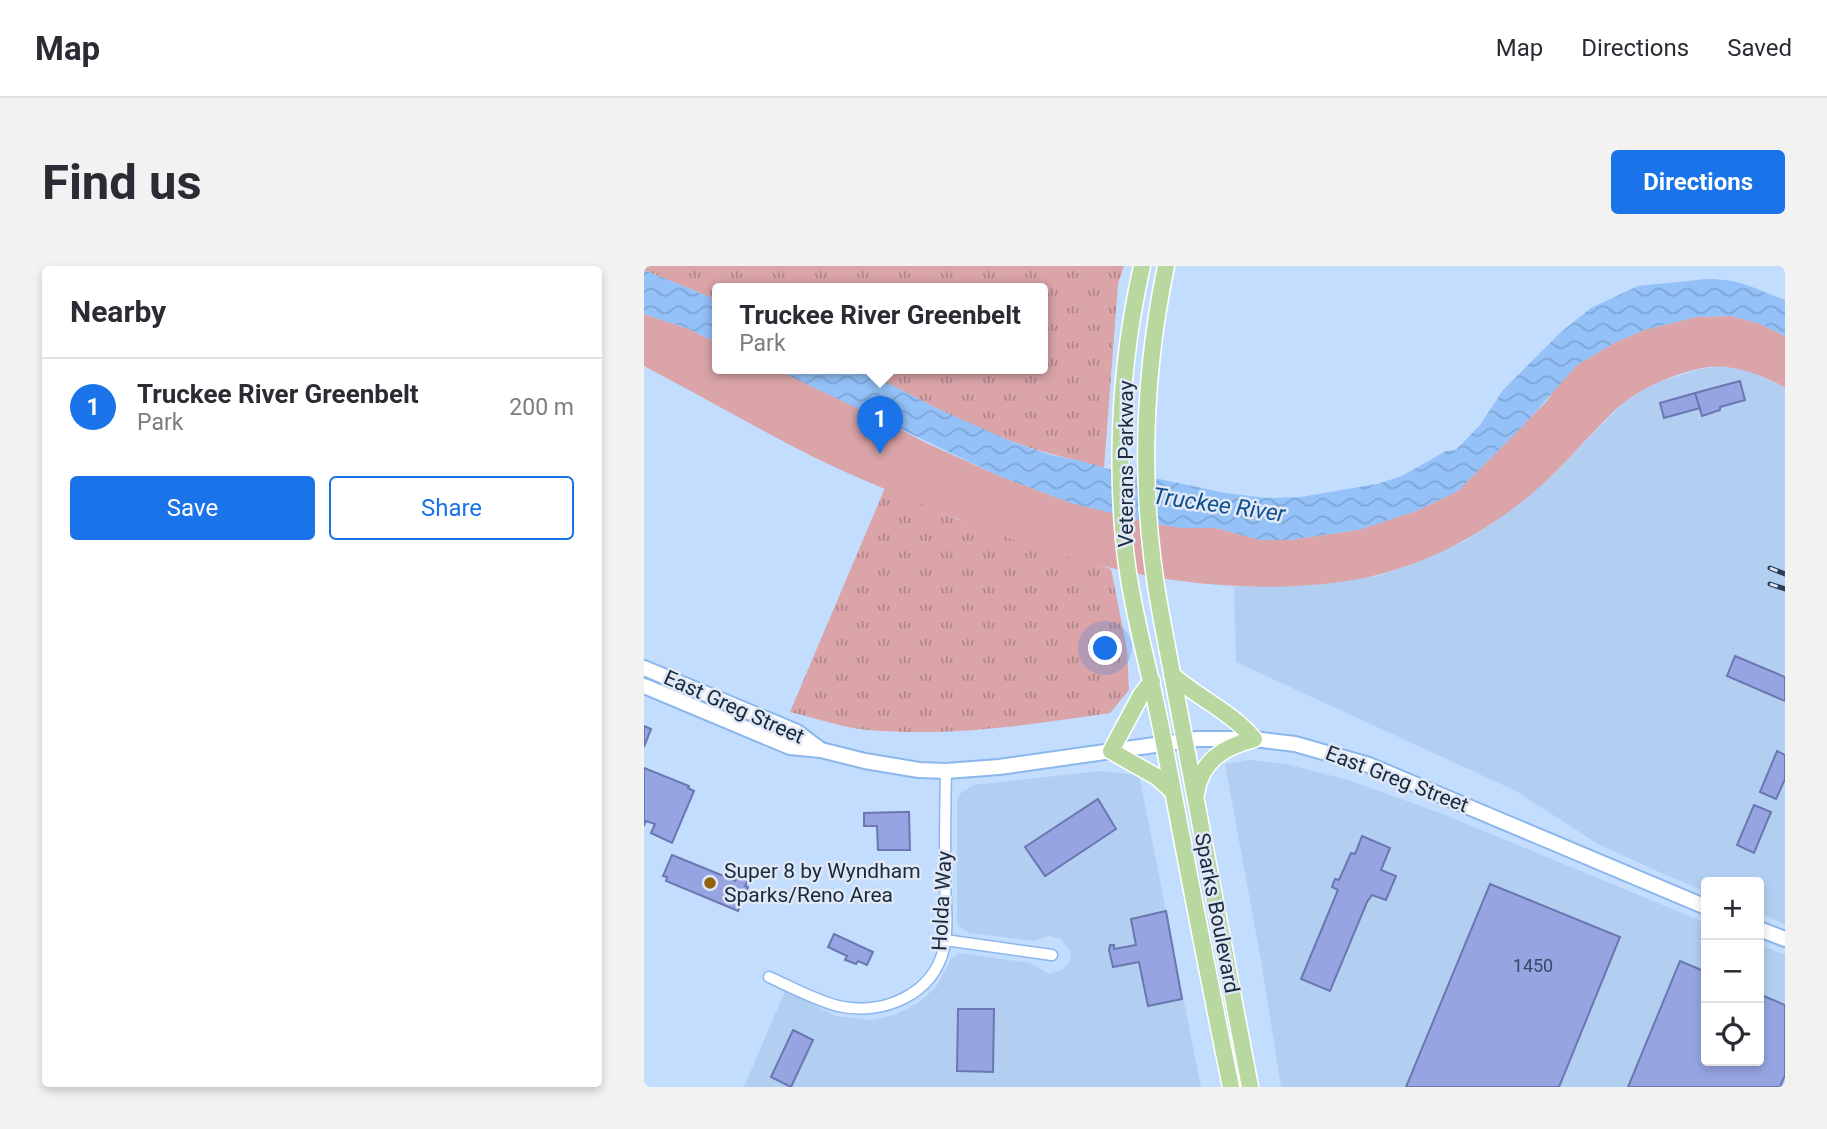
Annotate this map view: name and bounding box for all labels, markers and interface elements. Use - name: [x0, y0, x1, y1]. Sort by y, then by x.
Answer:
- text: Map: [35, 29, 100, 68]
- text: Map: [1496, 34, 1543, 62]
- text: Directions: [1581, 34, 1689, 62]
- text: Saved: [1727, 34, 1792, 62]
- button: Directions: [1611, 150, 1785, 214]
- text: Find us: [42, 154, 202, 211]
- popup: [712, 283, 1048, 374]
- text: Nearby: [70, 294, 166, 329]
- text: Truckee River Greenbelt: [739, 300, 1021, 330]
- text: Park: [739, 330, 786, 357]
- text: Truckee River Greenbelt: [137, 379, 419, 409]
- street label: Veterans Parkway: [1114, 380, 1138, 548]
- text: 1: [86, 394, 100, 421]
- text: 200 m: [509, 394, 574, 421]
- pin: 1: [857, 396, 903, 454]
- text: Park: [137, 409, 183, 436]
- button: Save: [70, 476, 315, 540]
- button: Share: [329, 476, 574, 540]
- water label: Truckee River: [1151, 482, 1288, 528]
- your location: [1088, 631, 1122, 665]
- street label: East Greg Street: [660, 665, 808, 749]
- street label: East Greg Street: [1322, 741, 1472, 817]
- street label: Sparks Boulevard: [1190, 831, 1244, 995]
- street label: Holda Way: [927, 850, 957, 952]
- place label: Super 8 by Wyndham Sparks/Reno Area: [724, 859, 921, 907]
- marker: Super 8 by Wyndham Sparks/Reno Area: [702, 875, 718, 891]
- map controls: [1701, 877, 1764, 1066]
- button: +: [1701, 877, 1764, 940]
- button: −: [1701, 940, 1764, 1003]
- house number: 1450: [1513, 955, 1553, 976]
- button: locate: [1701, 1003, 1764, 1066]

